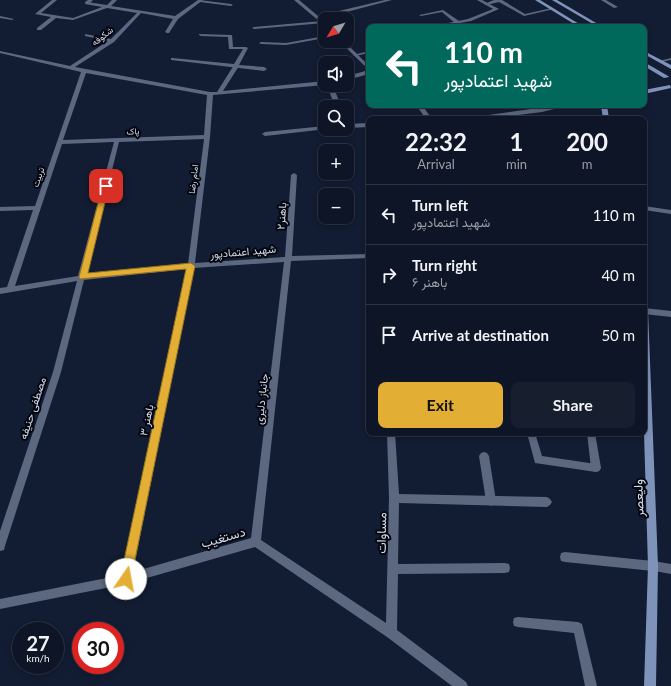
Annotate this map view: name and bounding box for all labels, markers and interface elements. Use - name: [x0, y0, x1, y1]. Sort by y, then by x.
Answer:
- north arrow: [318, 12, 354, 48]
- map controls: [318, 12, 354, 224]
- street label: شکوفه: [89, 24, 116, 49]
- text: 110 m: [444, 35, 523, 69]
- icon: left: [378, 40, 430, 92]
- button: sound: [318, 56, 354, 92]
- text: شهید اعتمادپور: [444, 69, 552, 91]
- button: search: [318, 100, 354, 136]
- street label: پاک: [126, 125, 140, 138]
- text: 22:32: [405, 127, 467, 156]
- text: 1: [510, 127, 524, 156]
- text: 200: [566, 127, 608, 156]
- button: +: [318, 144, 354, 180]
- text: Arrival: [417, 156, 455, 172]
- text: min: [506, 156, 527, 172]
- text: m: [582, 156, 592, 172]
- street label: امام رضا: [186, 164, 201, 194]
- street label: تربیت: [29, 165, 48, 189]
- pin: [89, 169, 123, 203]
- icon: arrive: [95, 175, 117, 197]
- button: −: [318, 188, 354, 224]
- text: Turn left: [412, 196, 468, 214]
- street label: باهنر۲: [274, 202, 289, 230]
- icon: left: [378, 204, 400, 226]
- text: 110 m: [593, 206, 635, 224]
- text: شهید اعتمادپور: [412, 214, 490, 230]
- street label: شهید اعتمادپور: [208, 242, 277, 262]
- text: Turn right: [412, 256, 477, 274]
- icon: right: [378, 264, 400, 286]
- text: 40 m: [601, 266, 635, 284]
- text: باهنر ۶: [412, 274, 447, 290]
- icon: arrive: [378, 324, 400, 346]
- text: Arrive at destination: [412, 326, 549, 344]
- text: 50 m: [601, 326, 635, 344]
- street label: جانباز دلیری: [252, 373, 271, 425]
- street label: مصطفی حنیفه: [16, 375, 49, 441]
- button: Exit: [378, 382, 503, 428]
- button: Share: [511, 382, 635, 428]
- street label: باهنر ۳: [136, 403, 157, 437]
- street label: ولیعصر: [629, 479, 648, 518]
- street label: مساوات: [373, 512, 390, 554]
- street label: دستغیب: [199, 523, 247, 551]
- position arrow: [105, 558, 147, 600]
- speed limit sign: 30: [72, 622, 124, 674]
- text: 27: [26, 631, 50, 655]
- text: km/h: [26, 652, 50, 664]

